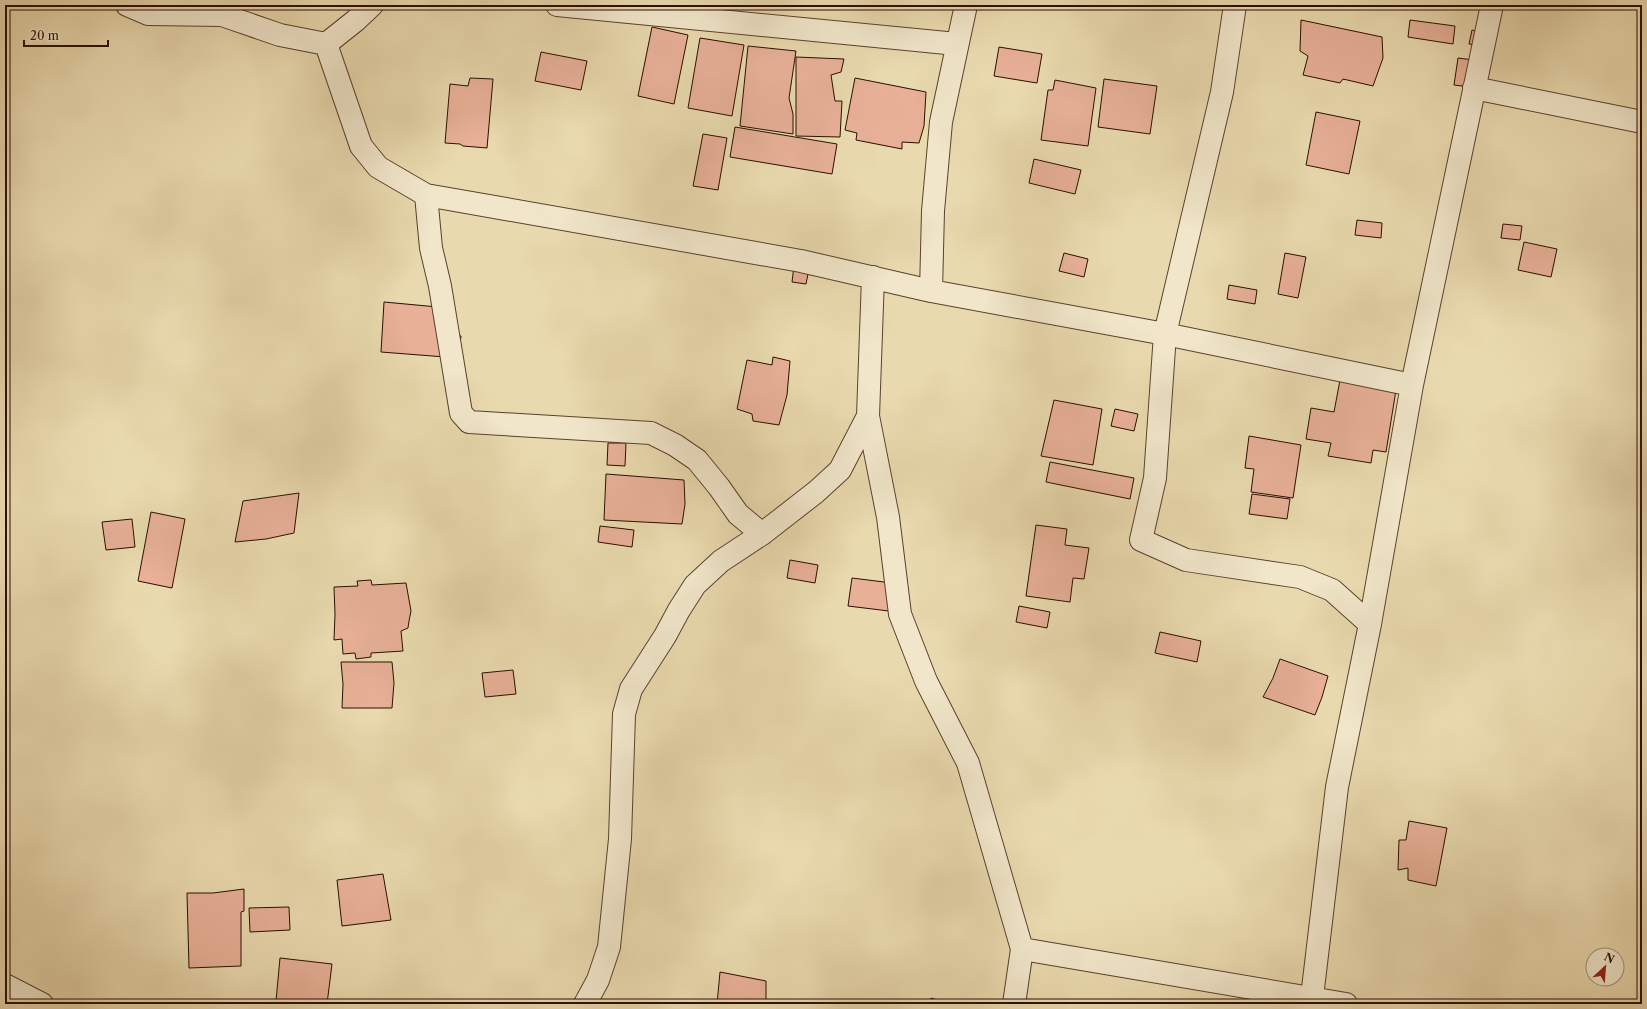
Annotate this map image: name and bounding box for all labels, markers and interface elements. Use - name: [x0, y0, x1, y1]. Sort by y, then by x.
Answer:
- scale bar: [24, 22, 108, 48]
- text: 20 m: [30, 28, 59, 43]
- north arrow: [1585, 947, 1625, 987]
- text: N: [1602, 950, 1617, 967]

